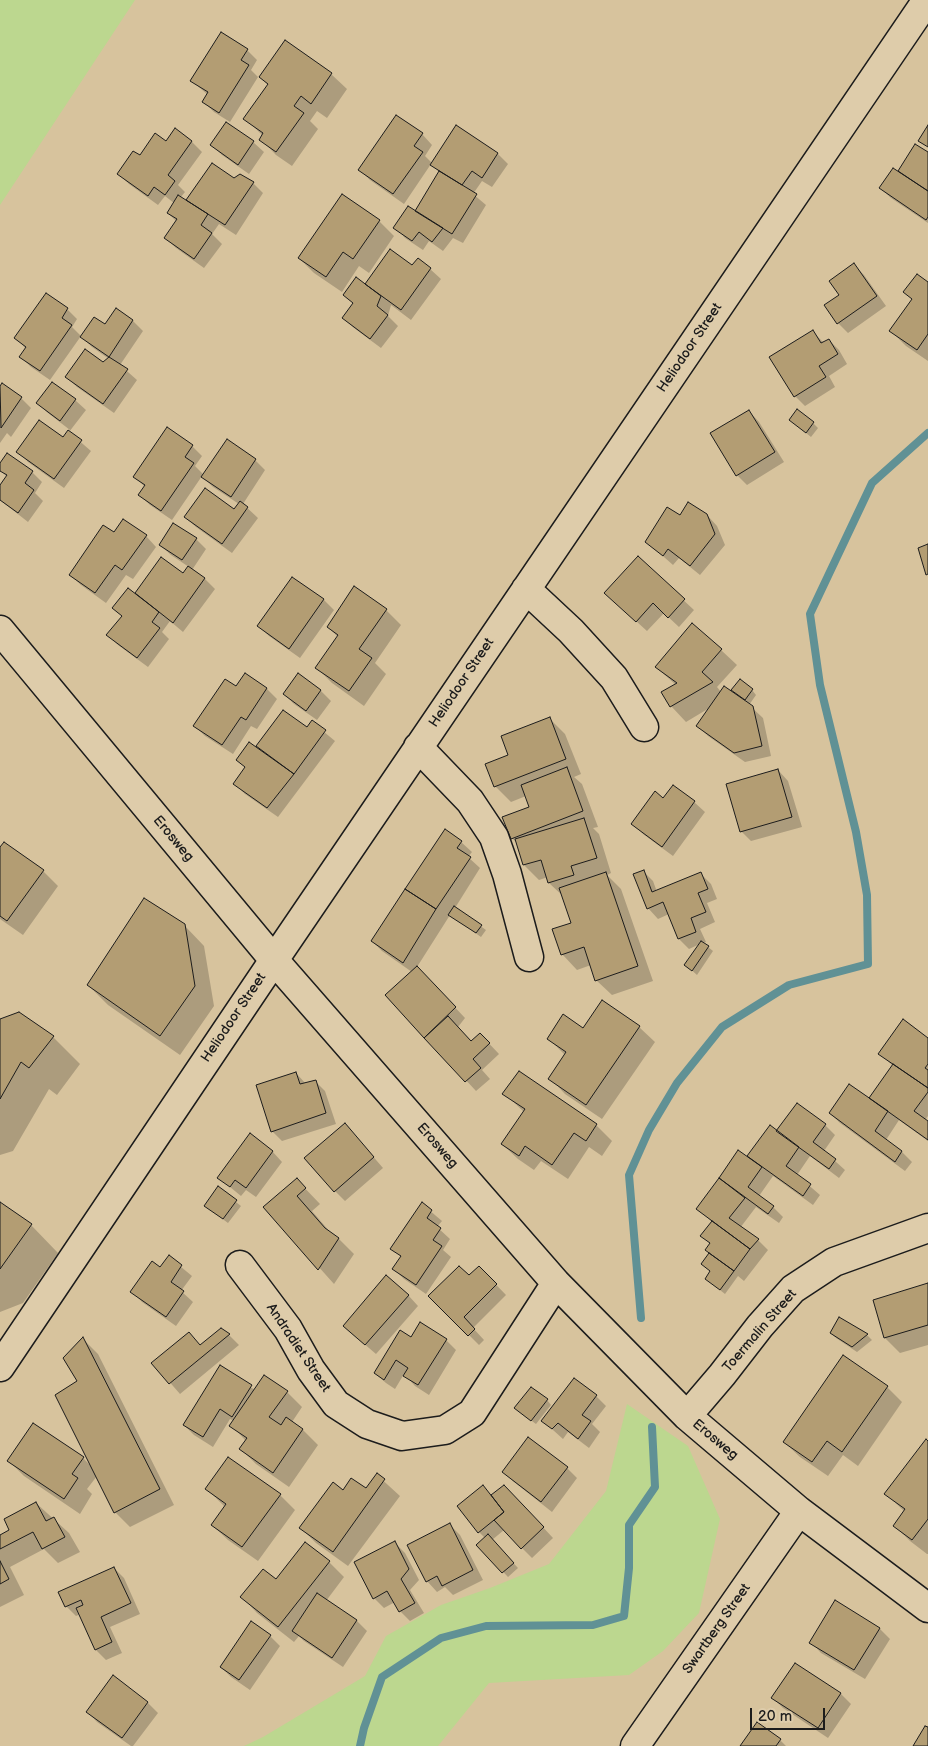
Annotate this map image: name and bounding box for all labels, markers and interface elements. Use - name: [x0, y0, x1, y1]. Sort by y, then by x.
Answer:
- street label: Heliodoor Street: [654, 300, 726, 396]
- street label: Heliodoor Street: [426, 635, 498, 731]
- street label: Erosweg: [149, 813, 197, 865]
- street label: Heliodoor Street: [198, 970, 270, 1066]
- street label: Erosweg: [413, 1120, 461, 1172]
- street label: Toermalin Street: [719, 1286, 801, 1376]
- street label: Andradiet Street: [262, 1300, 334, 1396]
- street label: Erosweg: [689, 1416, 741, 1464]
- street label: Swartberg Street: [680, 1581, 754, 1677]
- scale bar: [753, 1698, 828, 1730]
- text: 20 m: [758, 1707, 792, 1726]

